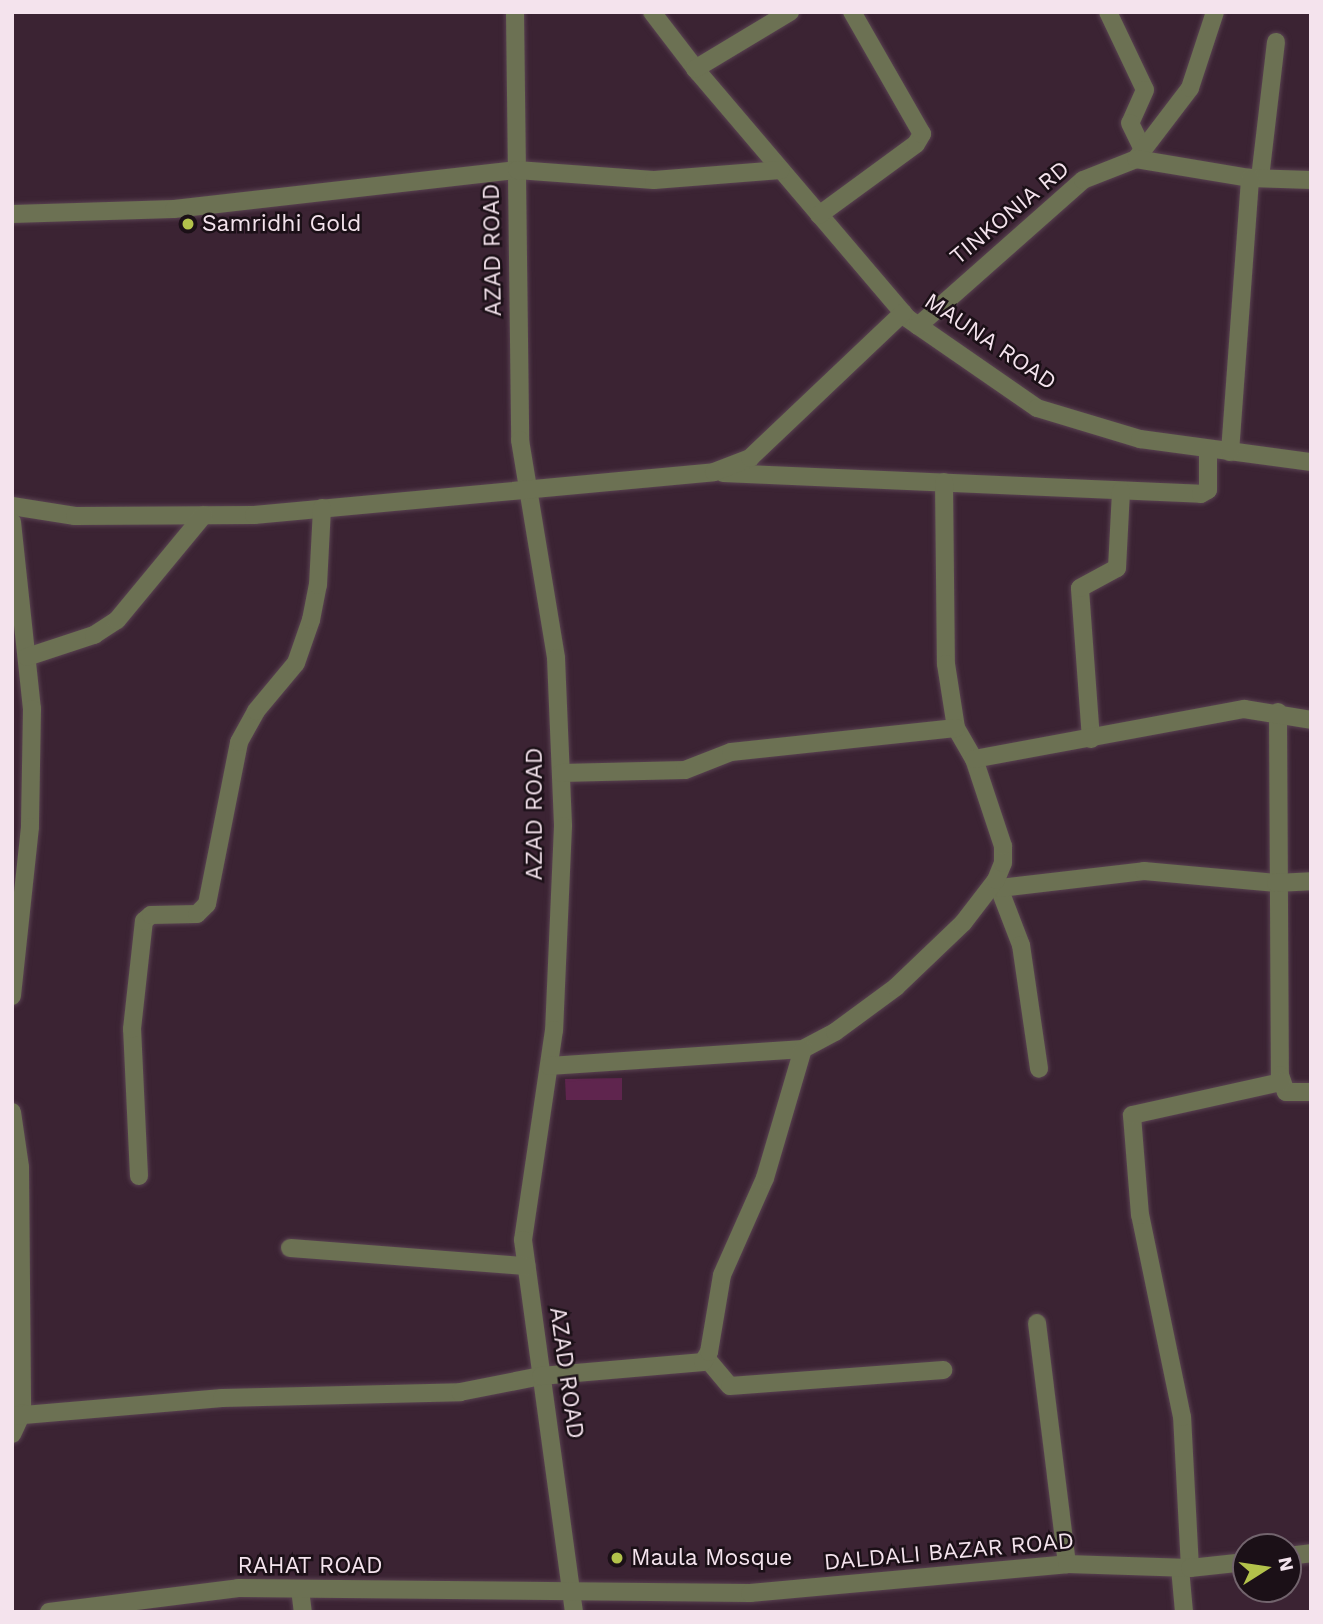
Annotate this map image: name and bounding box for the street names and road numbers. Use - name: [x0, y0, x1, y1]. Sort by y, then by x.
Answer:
- street label: TINKONIA RD: [945, 155, 1075, 271]
- street label: AZAD ROAD: [478, 183, 508, 317]
- street label: MAUNA ROAD: [918, 287, 1062, 397]
- street label: AZAD ROAD: [521, 748, 549, 880]
- street label: AZAD ROAD: [543, 1305, 589, 1441]
- street label: DALDALI BAZAR ROAD: [823, 1527, 1075, 1577]
- street label: RAHAT ROAD: [237, 1552, 383, 1580]

